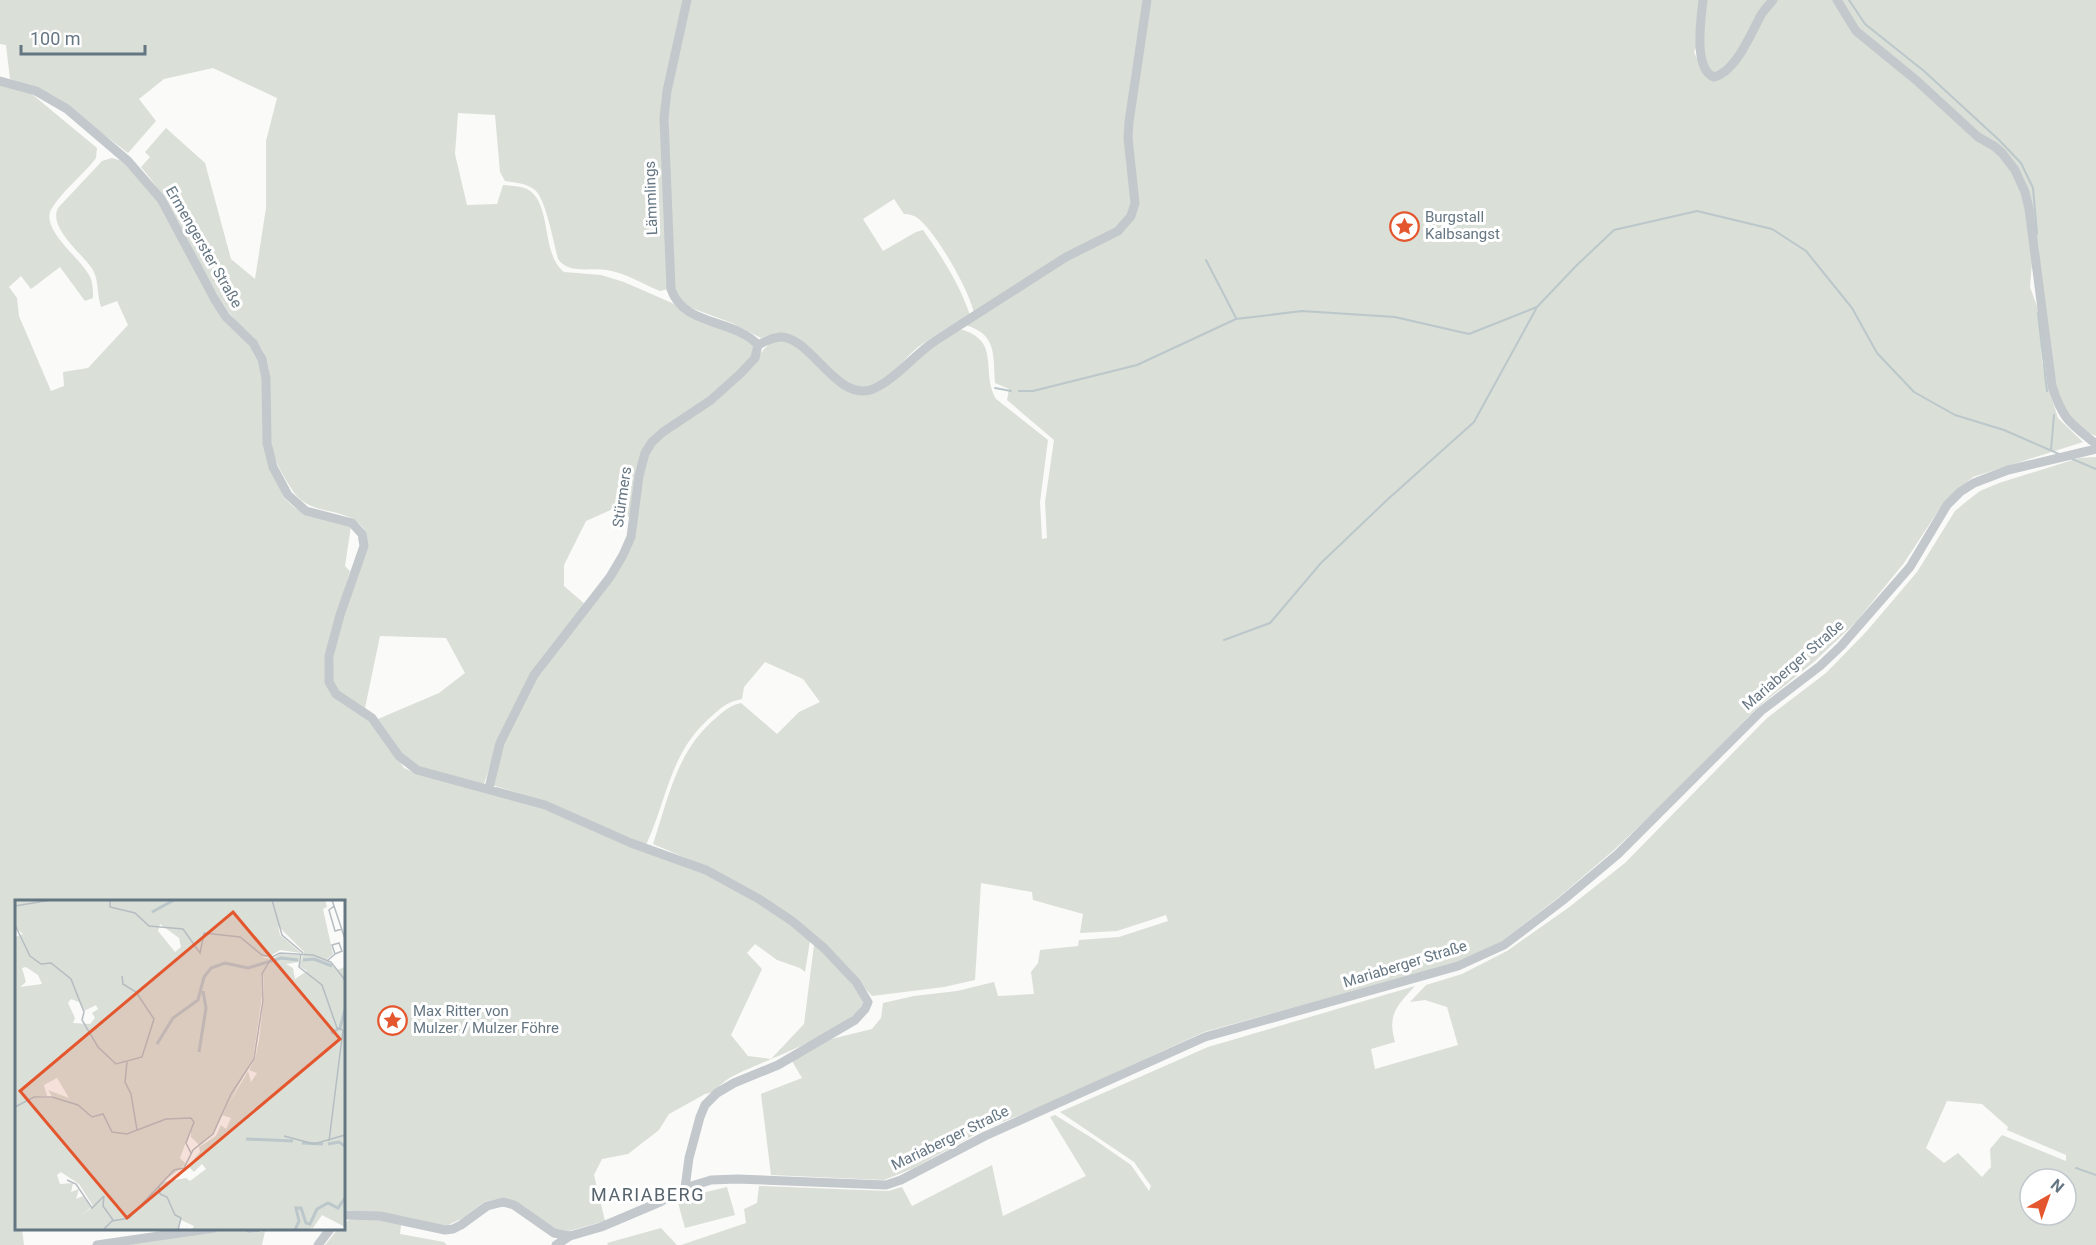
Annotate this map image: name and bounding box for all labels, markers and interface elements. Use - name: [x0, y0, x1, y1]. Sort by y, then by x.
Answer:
- scale bar: [21, 18, 146, 56]
- text: 100 m: [30, 28, 81, 49]
- street label: Lämmlings: [641, 161, 661, 235]
- street label: Ermengerster Straße: [162, 183, 246, 311]
- place label: Burgstall Kalbsangst: [1425, 208, 1500, 243]
- place icon: Burgstall Kalbsangst: [1388, 210, 1420, 242]
- street label: Stürmers: [609, 465, 635, 529]
- street label: Mariaberger Straße: [1739, 616, 1847, 714]
- inset map: [15, 900, 345, 1230]
- street label: Mariaberger Straße: [1341, 937, 1469, 991]
- place label: Max Ritter von Mulzer / Mulzer Föhre: [413, 1002, 559, 1037]
- place icon: Max Ritter von Mulzer / Mulzer Föhre: [376, 1004, 408, 1036]
- street label: Mariaberger Straße: [888, 1102, 1012, 1174]
- north arrow: [2018, 1167, 2078, 1227]
- text: N: [2047, 1175, 2068, 1197]
- district label: MARIABERG: [591, 1184, 705, 1205]

